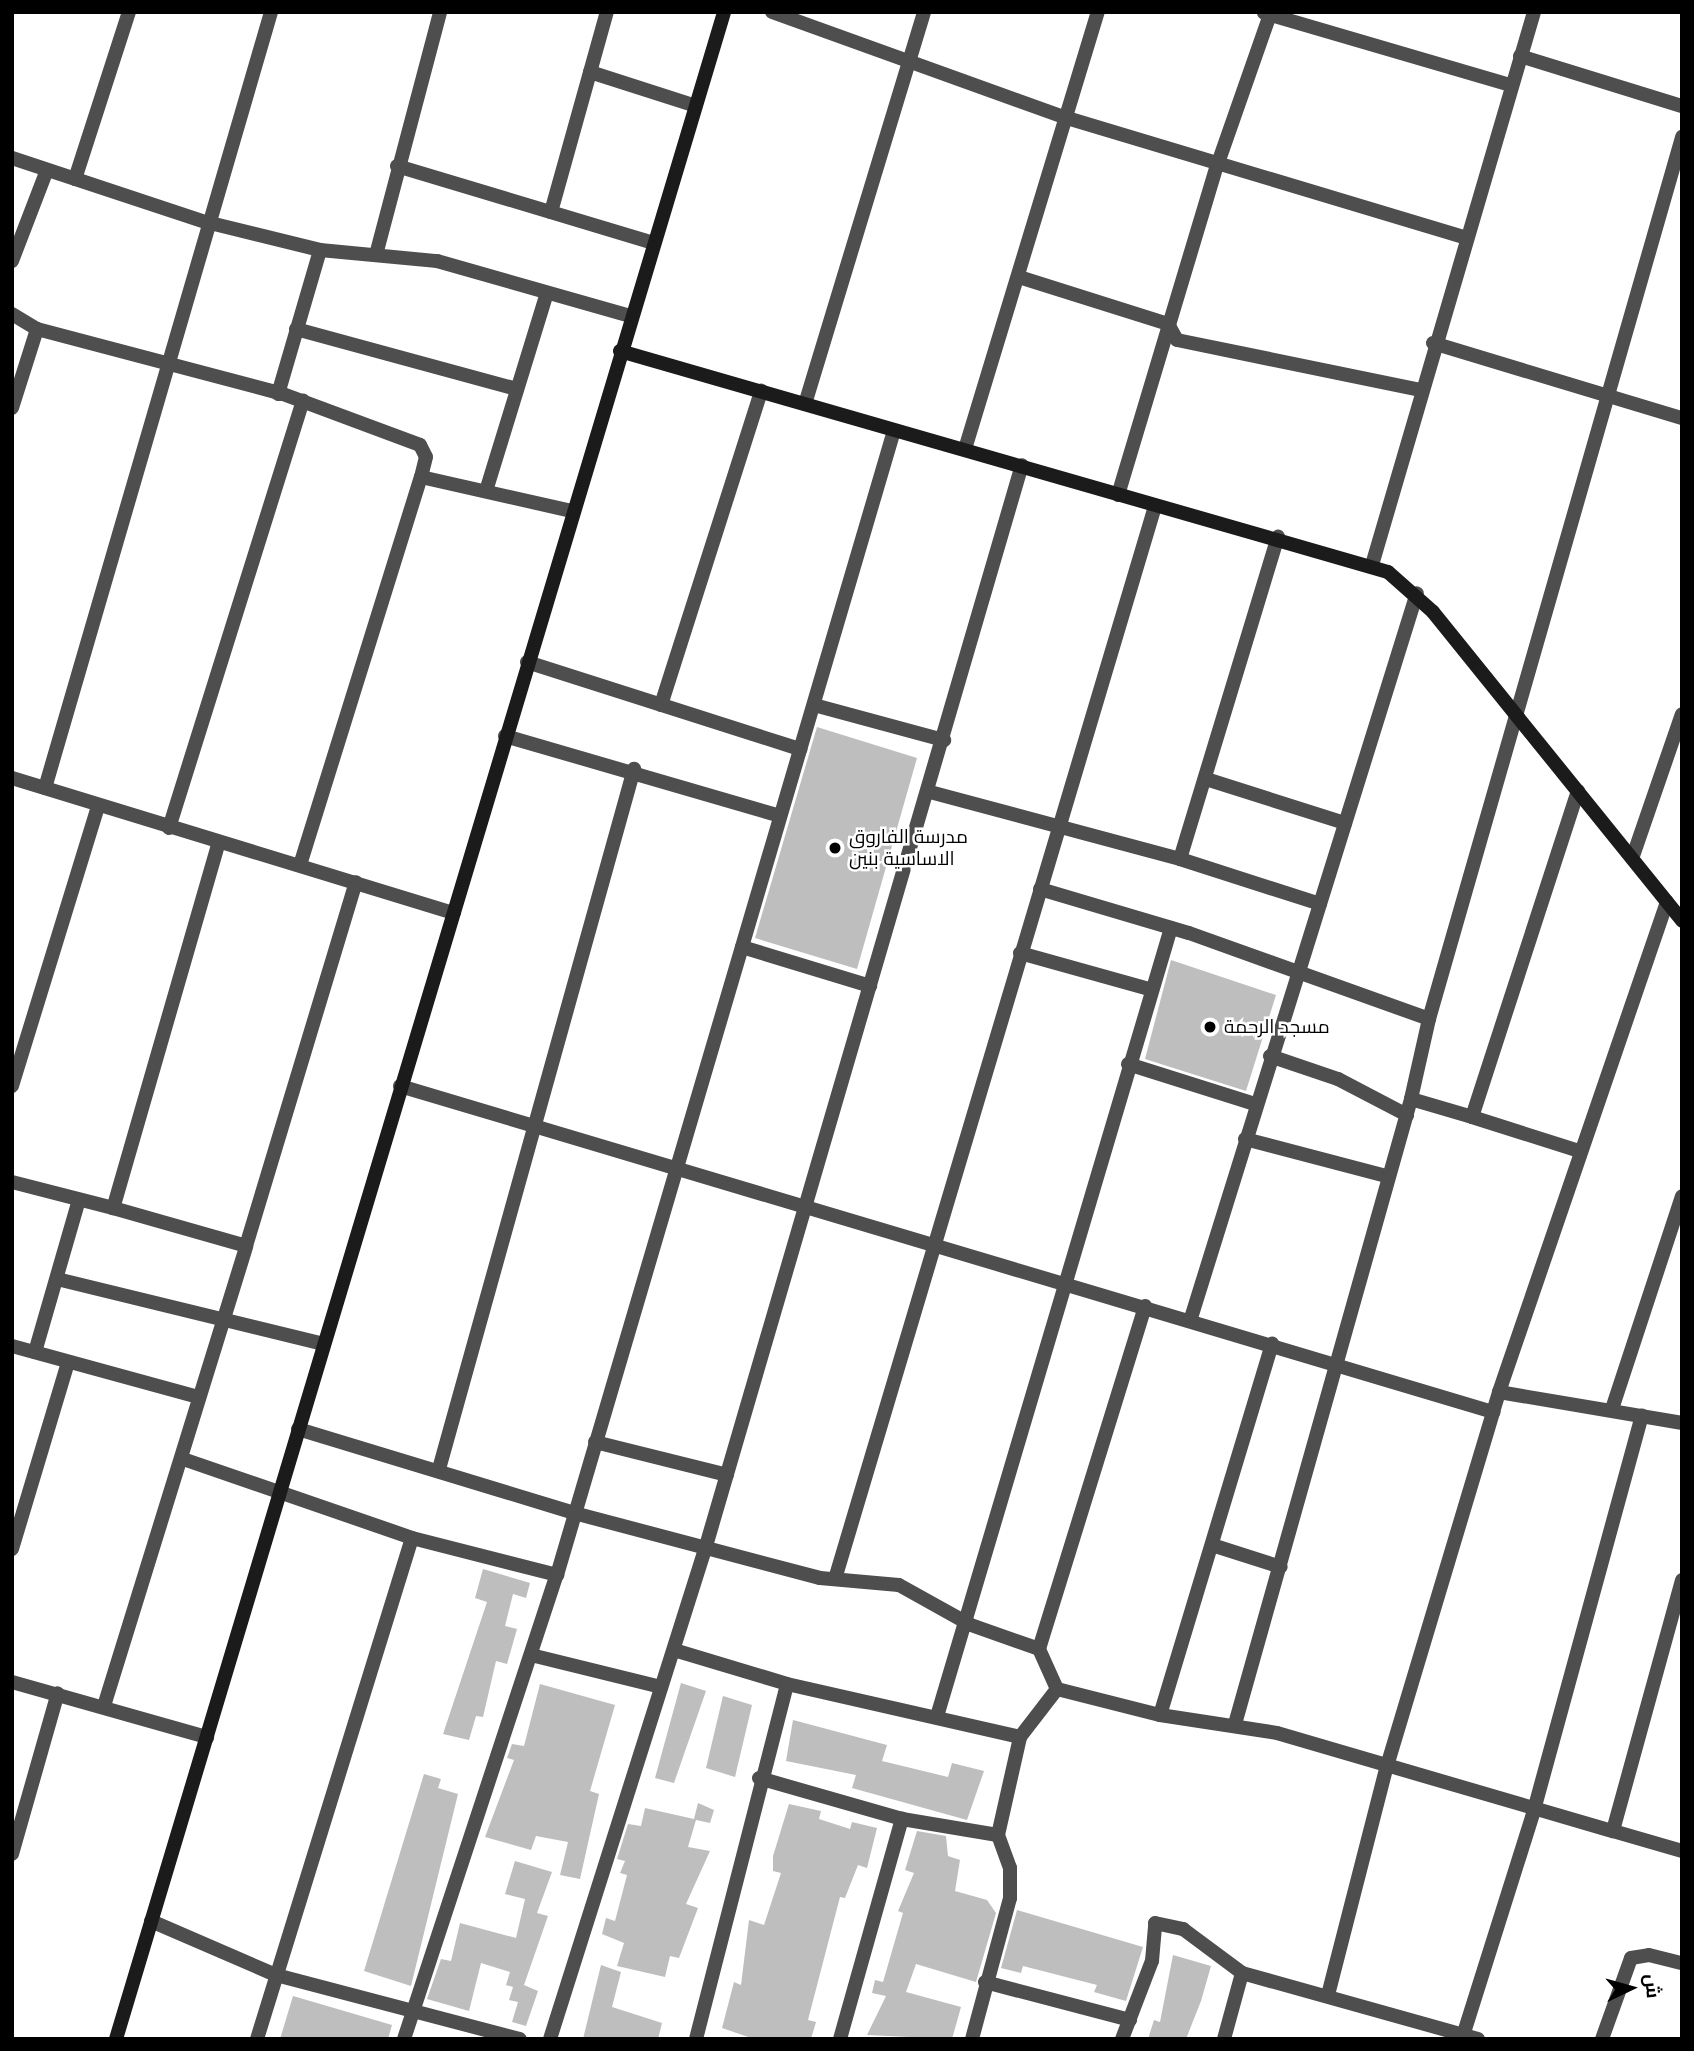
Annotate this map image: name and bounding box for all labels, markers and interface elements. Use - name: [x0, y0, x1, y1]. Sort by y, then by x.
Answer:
- place label: مدرسة الفاروق الاساسية بنين: [849, 826, 968, 870]
- marker: مدرسة الفاروق الاساسية بنين: [827, 840, 843, 856]
- place label: مسجد الرحمة: [1224, 1016, 1330, 1038]
- marker: مسجد الرحمة: [1202, 1019, 1218, 1035]
- north arrow: [1596, 1953, 1666, 2023]
- text: ش: [1639, 1973, 1666, 1999]

